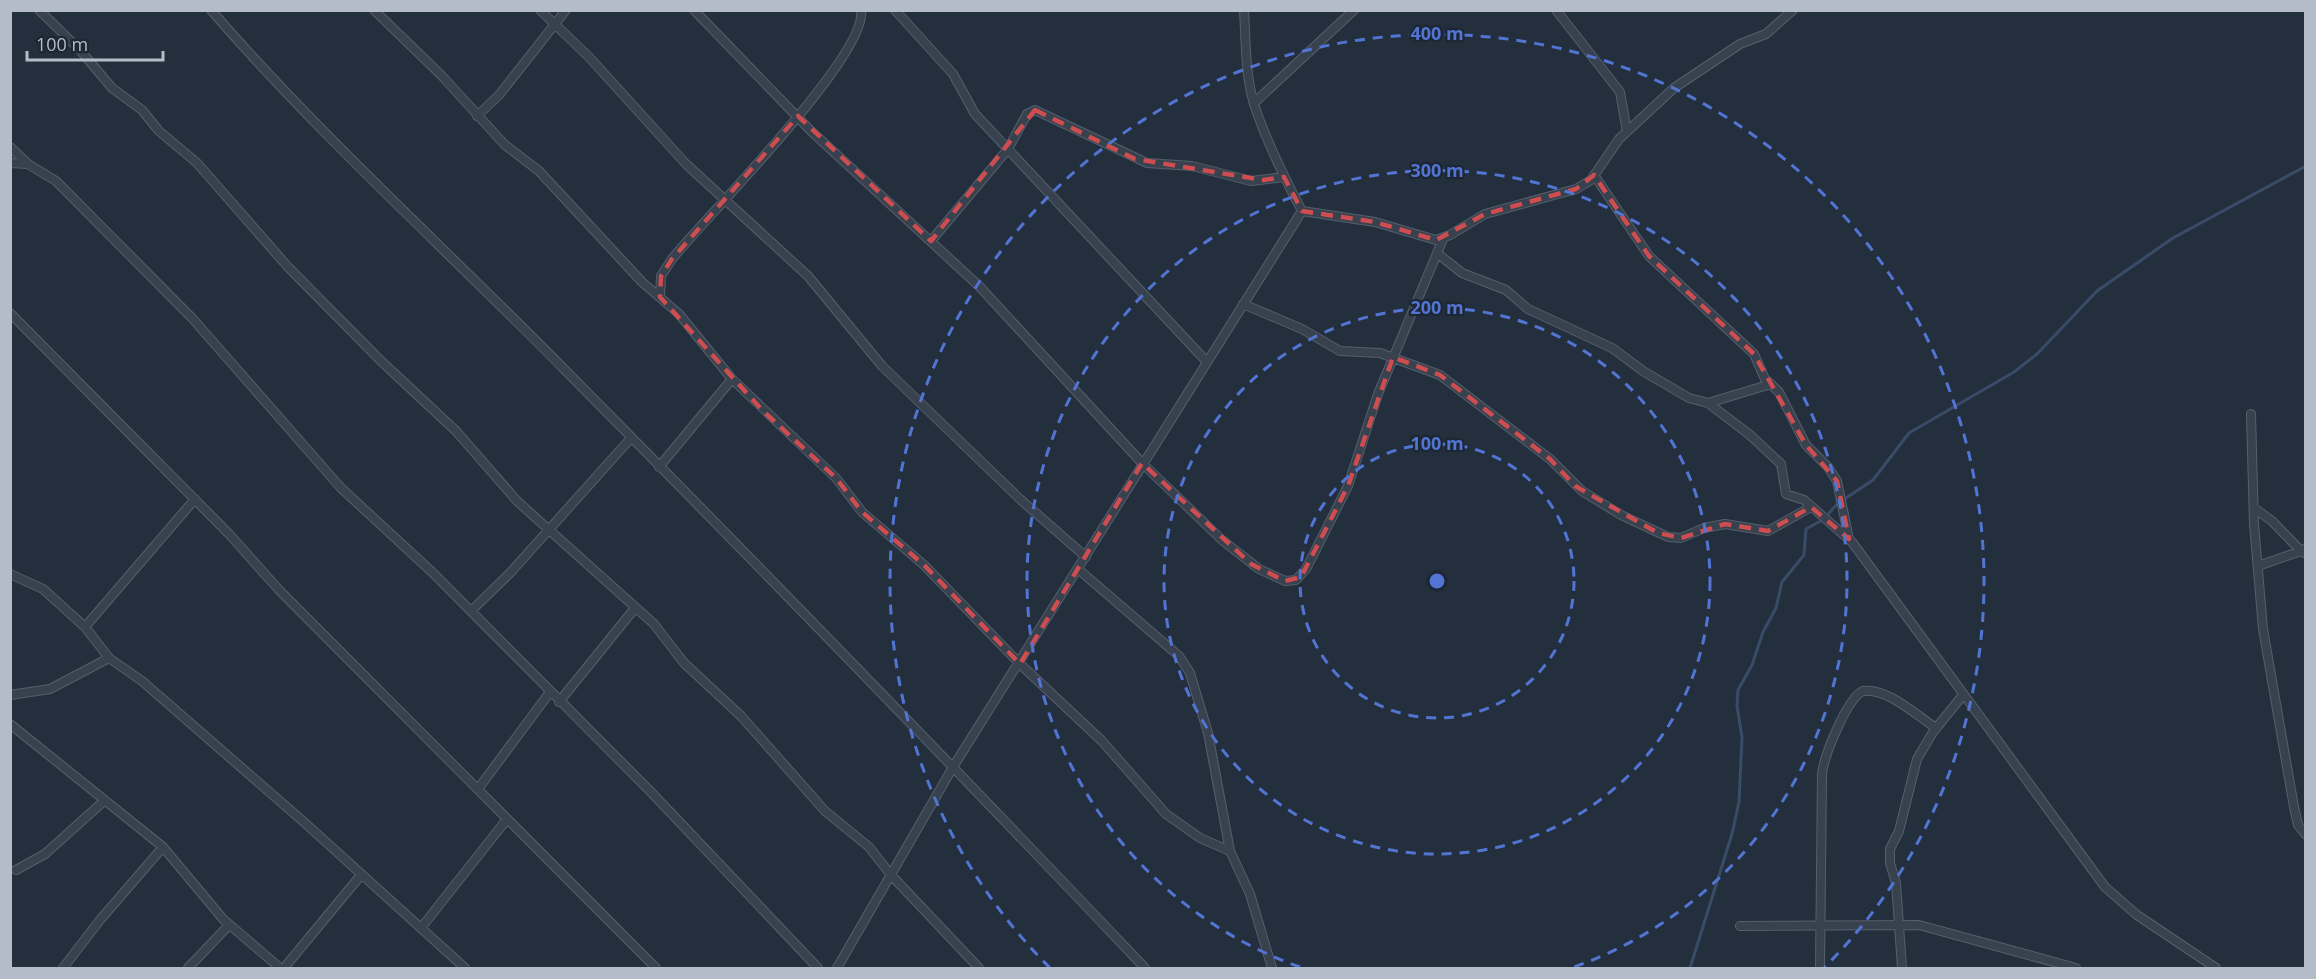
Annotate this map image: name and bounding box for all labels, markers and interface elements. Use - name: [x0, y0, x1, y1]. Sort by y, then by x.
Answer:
- text: 400 m: [1410, 21, 1464, 45]
- scale bar: [27, 24, 164, 62]
- text: 100 m: [36, 32, 88, 56]
- text: 300 m: [1410, 158, 1464, 182]
- text: 200 m: [1410, 295, 1464, 319]
- text: 100 m: [1410, 431, 1464, 455]
- centre of rings: [1427, 571, 1447, 591]

